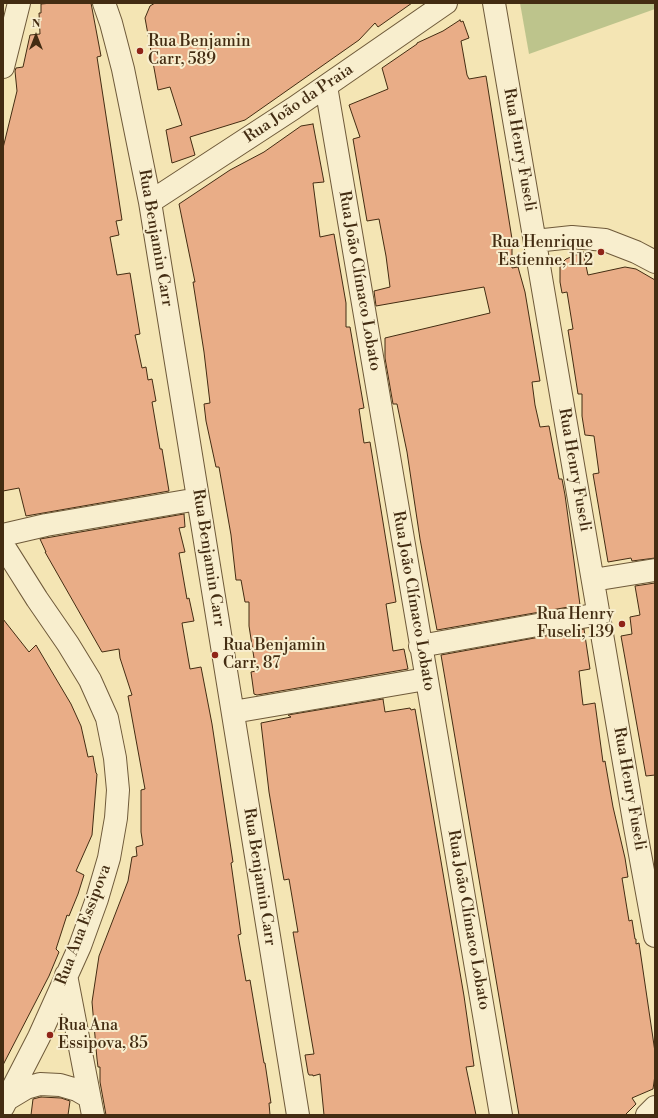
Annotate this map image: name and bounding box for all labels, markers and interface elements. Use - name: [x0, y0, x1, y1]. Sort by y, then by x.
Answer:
- north arrow: [16, 16, 56, 56]
- text: N: [32, 17, 40, 31]
- place label: Rua Benjamin Carr, 589: [148, 32, 251, 70]
- marker: Rua Benjamin Carr, 589: [135, 46, 145, 56]
- street label: Rua João da Praia: [241, 60, 357, 148]
- street label: Rua Henry Fuseli: [499, 87, 539, 213]
- street label: Rua Benjamin Carr: [133, 168, 177, 308]
- street label: Rua João Clímaco Lobato: [334, 189, 384, 373]
- place label: Rua Henrique Estienne, 112: [491, 233, 593, 271]
- marker: Rua Henrique Estienne, 112: [596, 247, 606, 257]
- street label: Rua Henry Fuseli: [554, 407, 594, 533]
- street label: Rua Benjamin Carr: [188, 488, 228, 628]
- street label: Rua João Clímaco Lobato: [388, 509, 438, 693]
- place label: Rua Henry Fuseli, 139: [537, 605, 614, 643]
- marker: Rua Henry Fuseli, 139: [617, 619, 627, 629]
- place label: Rua Benjamin Carr, 87: [223, 636, 326, 674]
- marker: Rua Benjamin Carr, 87: [210, 650, 220, 660]
- street label: Rua Henry Fuseli: [609, 726, 649, 852]
- street label: Rua Benjamin Carr: [239, 807, 279, 947]
- street label: Rua João Clímaco Lobato: [443, 828, 493, 1012]
- street label: Rua Ana Essipova: [52, 862, 116, 988]
- place label: Rua Ana Essipova, 85: [58, 1016, 148, 1054]
- marker: Rua Ana Essipova, 85: [45, 1030, 55, 1040]

